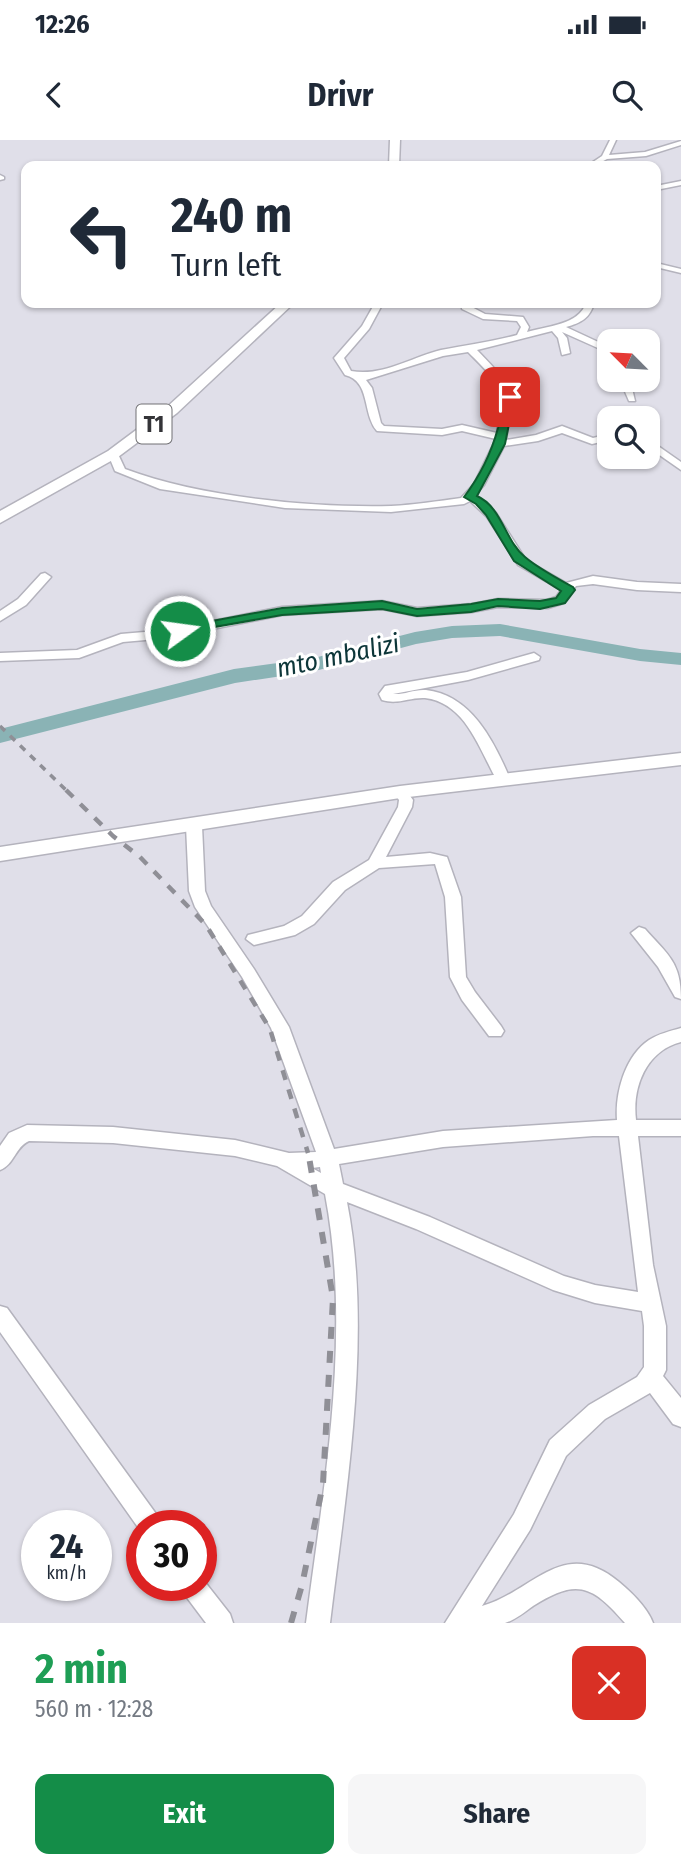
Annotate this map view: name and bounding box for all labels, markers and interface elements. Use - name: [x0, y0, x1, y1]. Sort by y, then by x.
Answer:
- text: 12:26: [35, 9, 90, 40]
- icon: back: [35, 76, 73, 114]
- text: Drivr: [308, 76, 373, 114]
- icon: search: [608, 76, 646, 114]
- text: 240 m: [171, 186, 292, 245]
- icon: left: [56, 189, 147, 280]
- text: Turn left: [171, 246, 281, 284]
- north arrow: [597, 329, 660, 392]
- map controls: [597, 329, 660, 469]
- pin: [480, 367, 540, 427]
- icon: arrive: [491, 378, 529, 416]
- road number: T1: [136, 404, 172, 444]
- button: search: [597, 406, 660, 469]
- position arrow: [143, 594, 217, 668]
- water label: mto mbalizi: [274, 628, 403, 684]
- speed limit sign: 30: [126, 1510, 217, 1601]
- text: 24: [50, 1525, 83, 1567]
- text: km/h: [46, 1562, 87, 1584]
- text: 2 min: [35, 1644, 128, 1694]
- button: close: [572, 1646, 646, 1720]
- text: 560 m · 12:28: [35, 1695, 153, 1723]
- button: Exit: [35, 1774, 334, 1854]
- button: Share: [348, 1774, 646, 1854]

